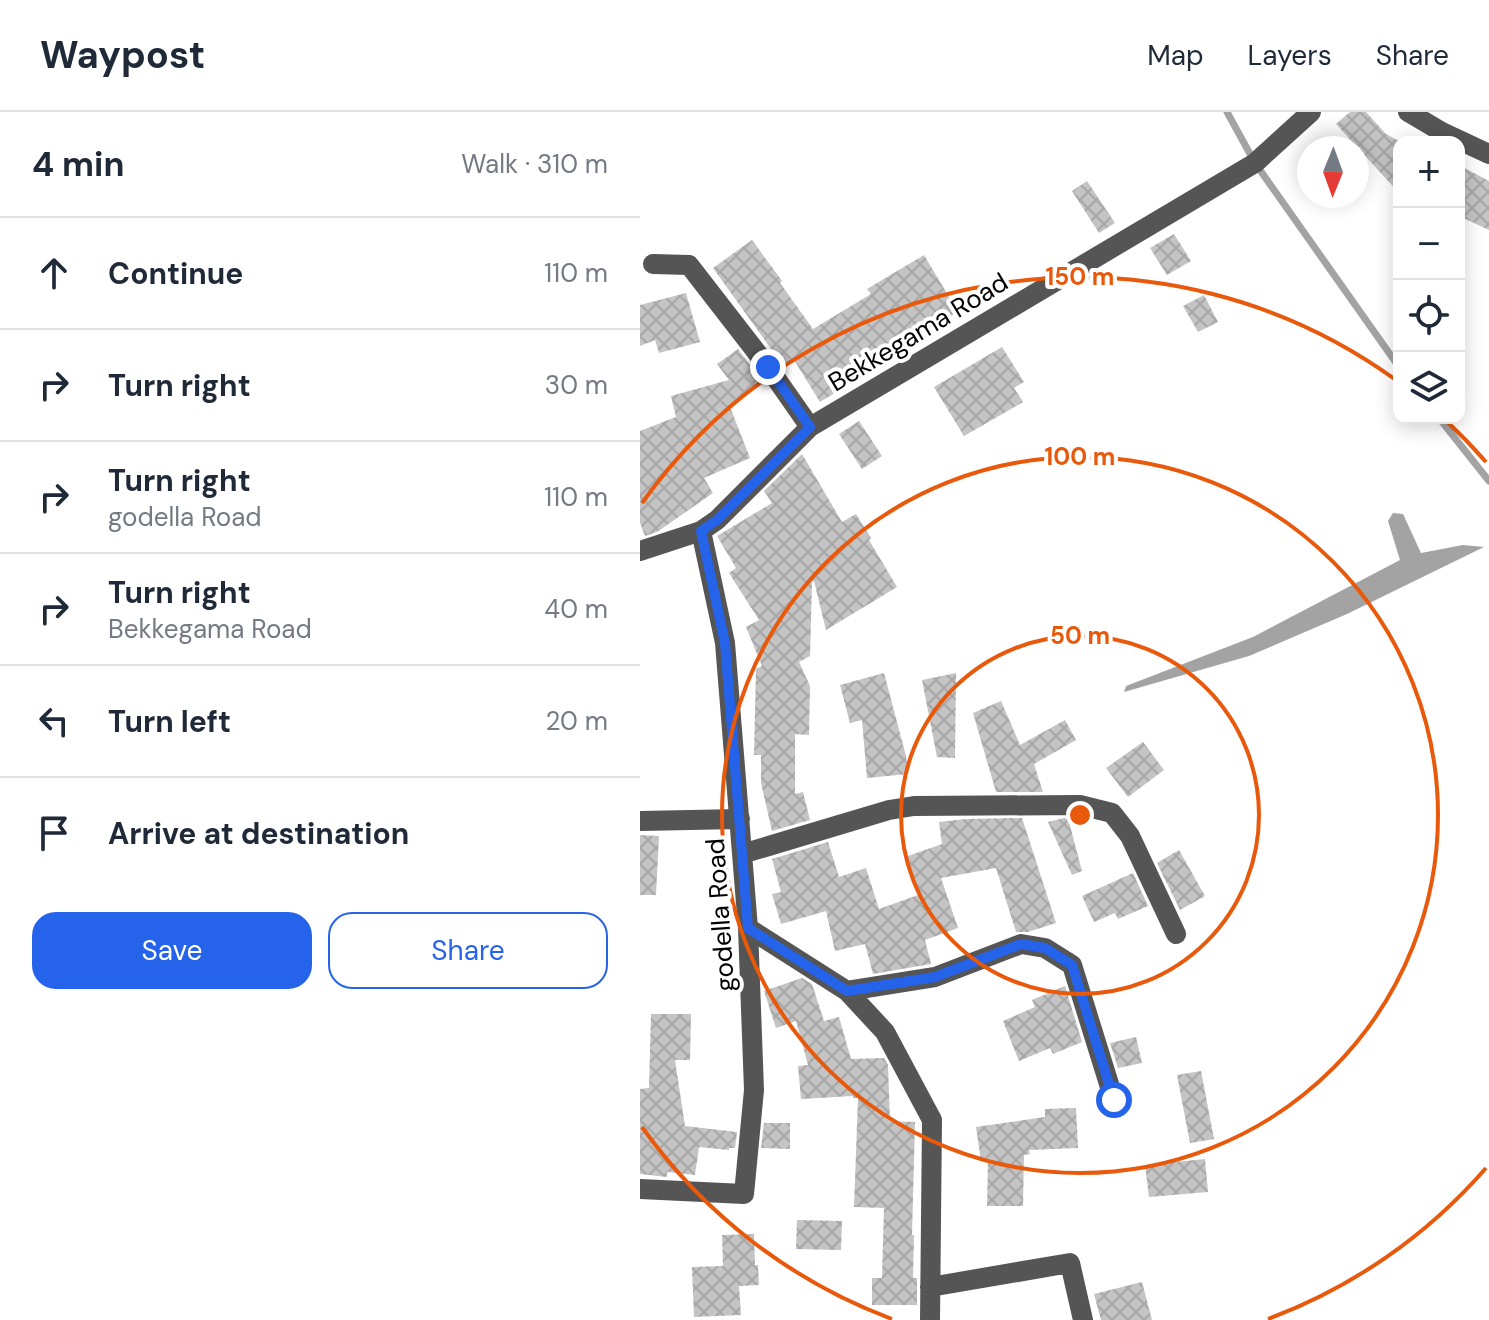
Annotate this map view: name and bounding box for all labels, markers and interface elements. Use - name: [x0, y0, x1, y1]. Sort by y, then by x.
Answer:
- text: Waypost: [40, 30, 205, 80]
- text: Map: [1147, 37, 1204, 74]
- text: Layers: [1248, 37, 1332, 74]
- text: Share: [1376, 37, 1449, 74]
- north arrow: [1297, 136, 1369, 208]
- map controls: [1393, 136, 1465, 424]
- button: +: [1393, 136, 1465, 208]
- text: 4 min: [32, 142, 124, 187]
- text: Walk · 310 m: [461, 147, 608, 181]
- button: −: [1393, 208, 1465, 280]
- icon: ahead: [32, 251, 76, 295]
- text: Continue: [108, 254, 243, 293]
- text: 110 m: [544, 256, 608, 290]
- text: 150 m: [1046, 261, 1114, 292]
- street label: Bekkegama Road: [822, 265, 1014, 399]
- button: locate: [1393, 280, 1465, 352]
- route end: [750, 349, 786, 385]
- button: layers: [1393, 352, 1465, 424]
- icon: right: [32, 363, 76, 407]
- text: Turn right: [108, 366, 251, 405]
- text: 30 m: [545, 368, 608, 402]
- text: 100 m: [1045, 441, 1115, 472]
- text: Turn right: [108, 461, 251, 500]
- icon: right: [32, 475, 76, 519]
- text: 110 m: [544, 480, 608, 514]
- text: godella Road: [108, 500, 262, 534]
- text: Turn right: [108, 573, 251, 612]
- icon: right: [32, 587, 76, 631]
- text: 40 m: [544, 592, 608, 626]
- text: Bekkegama Road: [108, 612, 312, 646]
- text: 50 m: [1050, 620, 1110, 651]
- icon: left: [32, 699, 76, 743]
- text: Turn left: [108, 702, 231, 741]
- text: 20 m: [545, 704, 608, 738]
- centre of rings: [1066, 801, 1094, 829]
- icon: arrive: [32, 811, 76, 855]
- text: Arrive at destination: [108, 814, 409, 853]
- street label: godella Road: [698, 837, 742, 993]
- button: Save: [32, 912, 312, 989]
- button: Share: [328, 912, 608, 989]
- route start: [1096, 1082, 1132, 1118]

